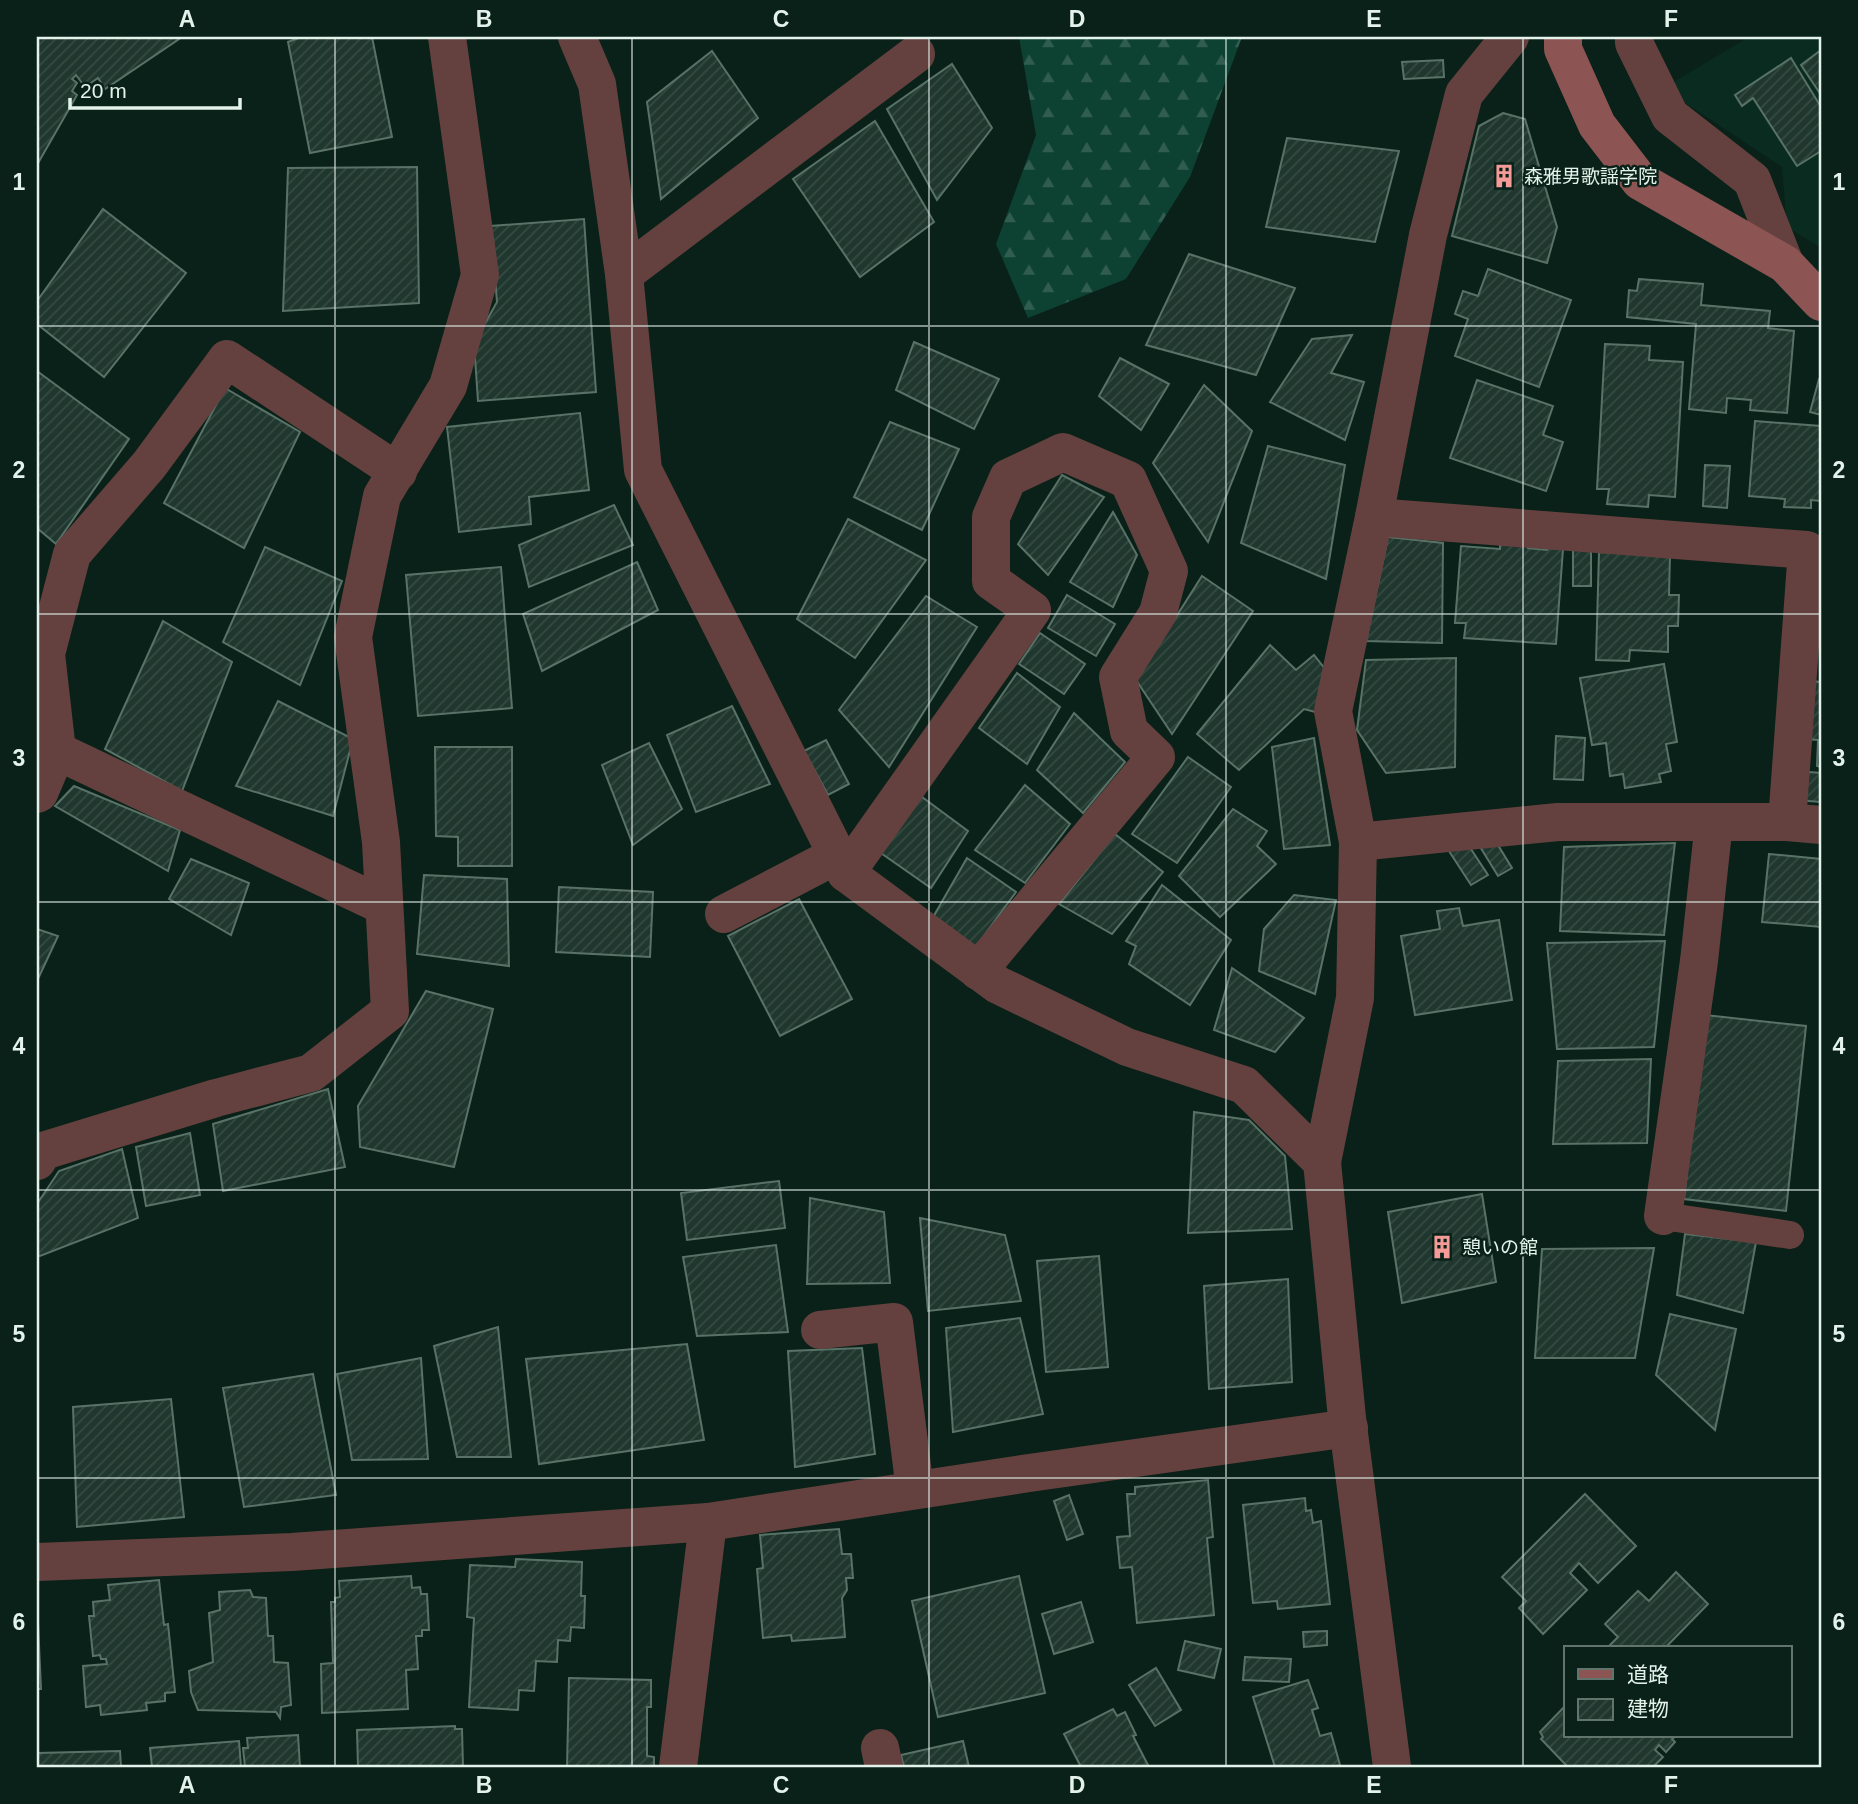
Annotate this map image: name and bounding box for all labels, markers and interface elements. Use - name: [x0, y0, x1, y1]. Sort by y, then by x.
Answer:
- text: A: [179, 6, 195, 32]
- text: B: [476, 6, 492, 32]
- text: C: [773, 6, 789, 32]
- text: D: [1069, 6, 1085, 32]
- text: E: [1366, 6, 1382, 32]
- text: F: [1664, 6, 1678, 32]
- scale bar: [70, 66, 240, 110]
- text: 20 m: [80, 79, 127, 102]
- building icon: 森雅男歌謡学院: [1490, 162, 1518, 190]
- place label: 森雅男歌謡学院: [1524, 166, 1657, 187]
- text: 1: [13, 169, 26, 195]
- text: 1: [1833, 169, 1846, 195]
- text: 2: [13, 457, 25, 483]
- text: 2: [1833, 457, 1845, 483]
- text: 3: [13, 745, 25, 771]
- text: 3: [1833, 745, 1845, 771]
- text: 4: [13, 1033, 26, 1059]
- text: 4: [1833, 1033, 1846, 1059]
- building icon: 憩いの館: [1428, 1233, 1456, 1261]
- place label: 憩いの館: [1462, 1237, 1538, 1258]
- text: 5: [13, 1321, 26, 1347]
- text: 5: [1833, 1321, 1846, 1347]
- text: 6: [13, 1609, 25, 1635]
- text: 6: [1833, 1609, 1845, 1635]
- legend: [1564, 1646, 1792, 1738]
- text: 道路: [1627, 1663, 1669, 1686]
- text: 建物: [1627, 1697, 1669, 1720]
- text: A: [179, 1772, 195, 1798]
- text: B: [476, 1772, 492, 1798]
- text: C: [773, 1772, 789, 1798]
- text: D: [1069, 1772, 1085, 1798]
- text: E: [1366, 1772, 1382, 1798]
- text: F: [1664, 1772, 1678, 1798]

